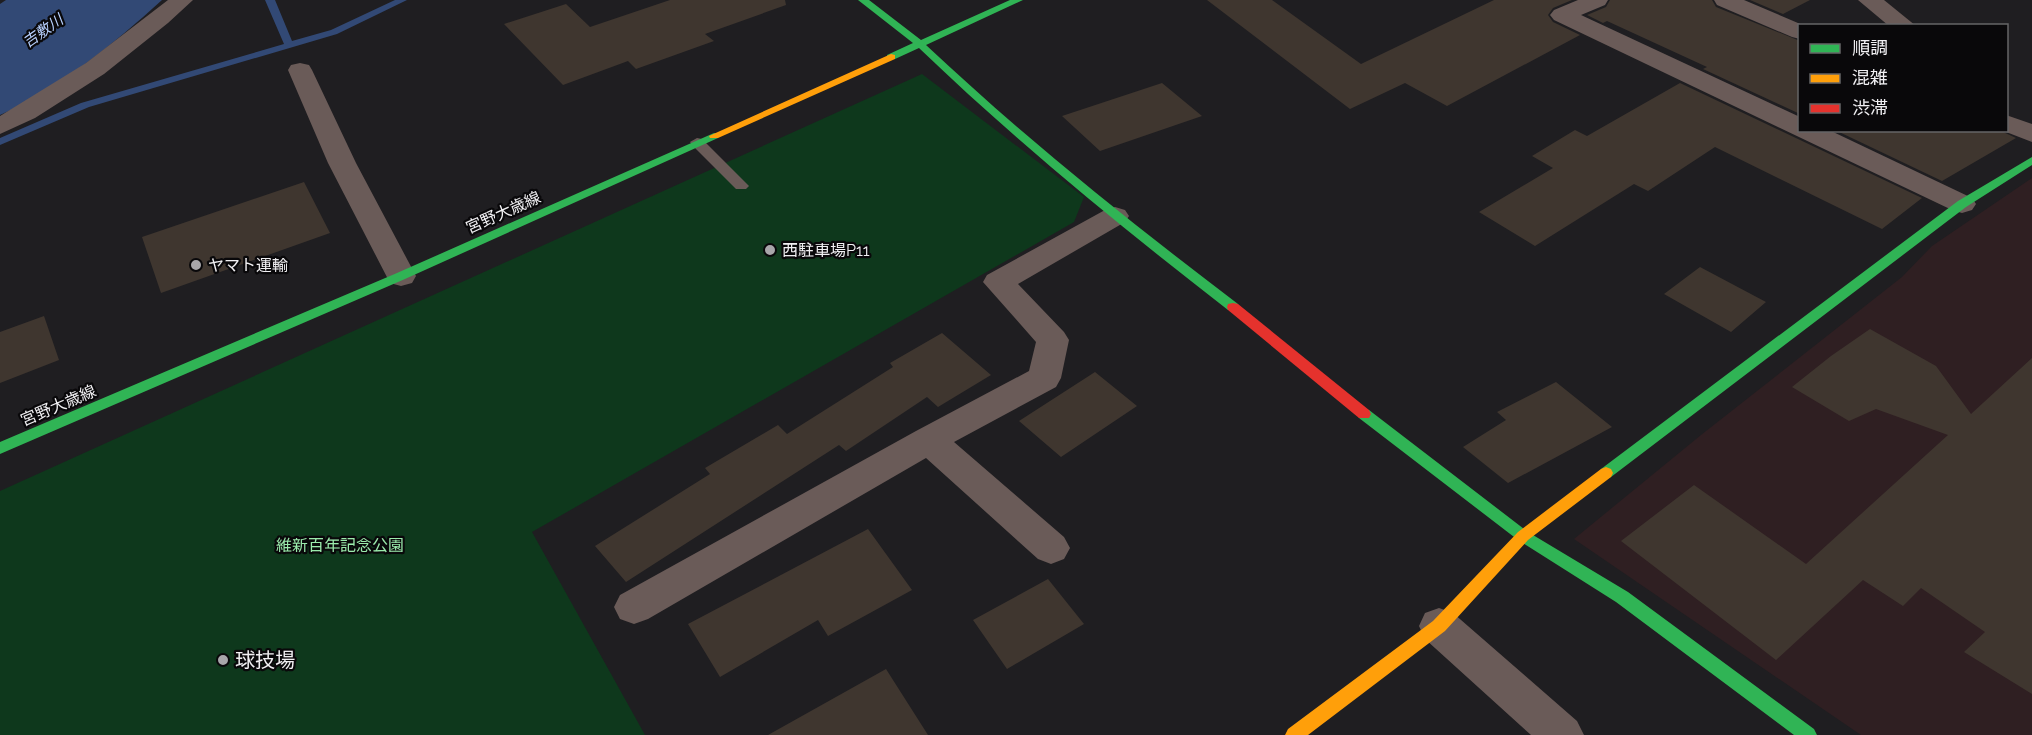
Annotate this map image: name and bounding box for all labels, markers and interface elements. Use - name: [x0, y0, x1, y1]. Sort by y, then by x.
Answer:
- water label: 吉敷川: [19, 10, 68, 51]
- legend: [1798, 24, 2008, 132]
- text: 順調: [1852, 37, 1888, 58]
- text: 混雑: [1852, 67, 1888, 88]
- text: 渋滞: [1852, 97, 1888, 118]
- street label: 宮野大歳線: [463, 188, 544, 237]
- place label: 西駐車場P11: [782, 241, 870, 260]
- marker: 西駐車場P11: [763, 243, 777, 257]
- place label: ヤマト運輸: [208, 256, 288, 275]
- marker: ヤマト運輸: [189, 258, 203, 272]
- street label: 宮野大歳線: [18, 381, 99, 430]
- park label: 維新百年記念公園: [276, 536, 404, 555]
- place label: 球技場: [235, 648, 295, 672]
- marker: 球技場: [216, 653, 230, 667]

